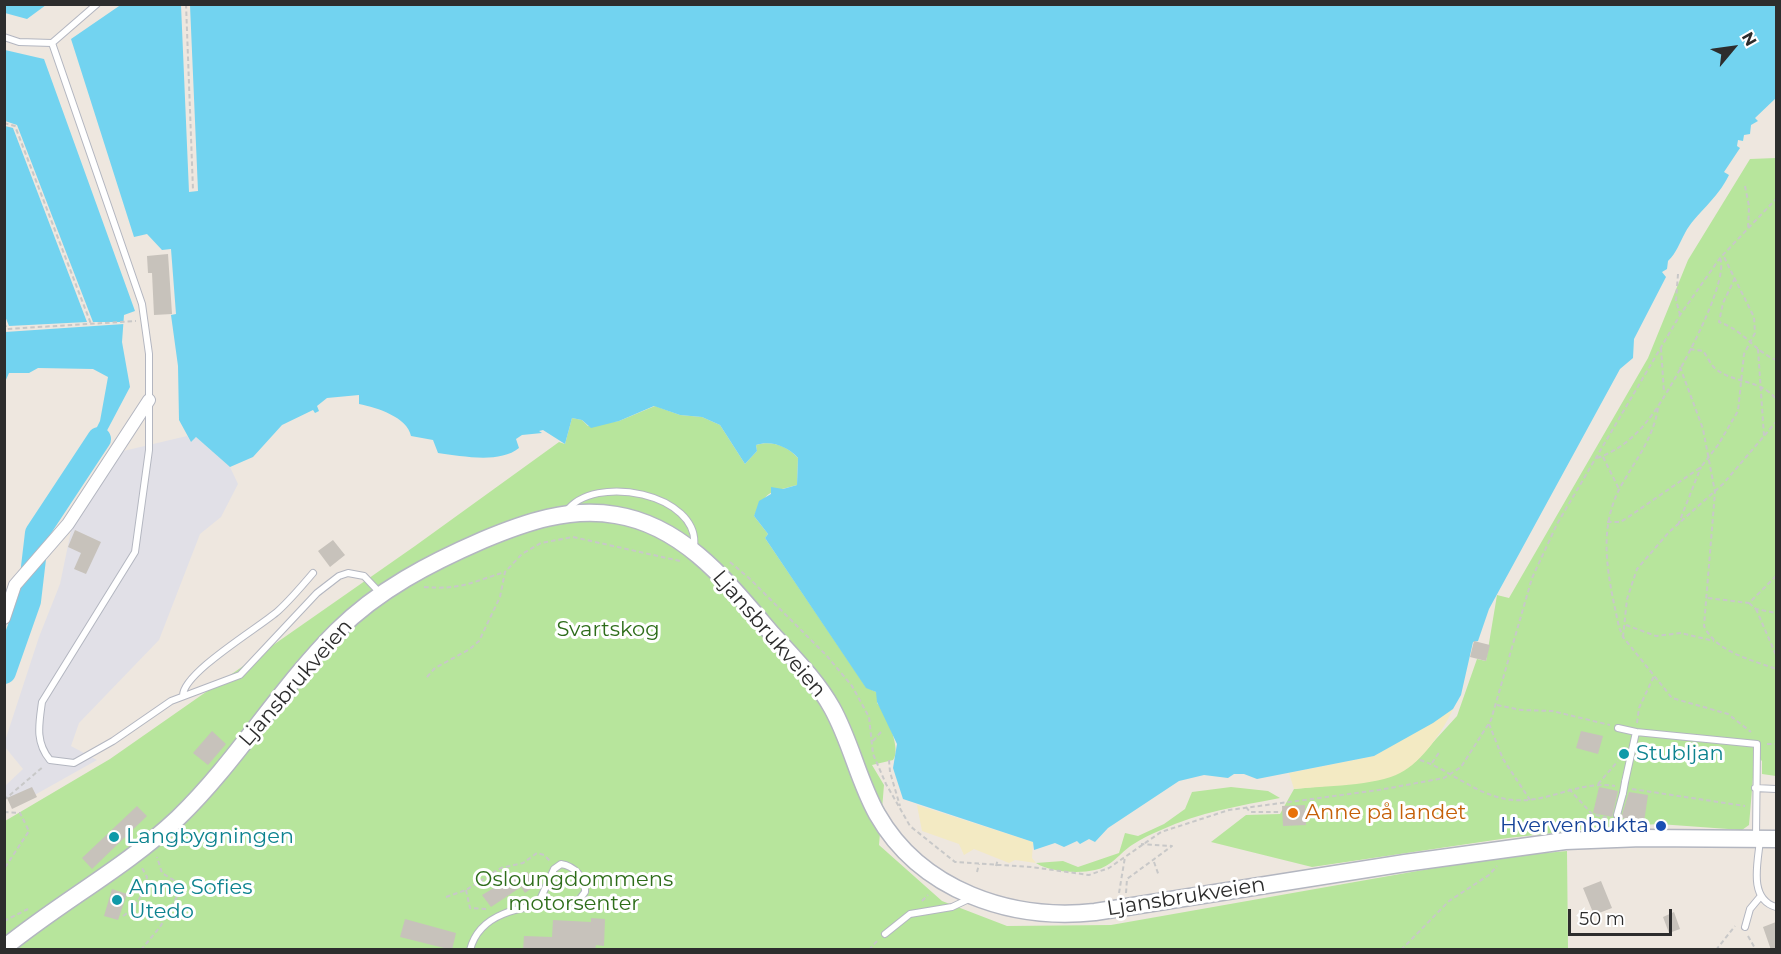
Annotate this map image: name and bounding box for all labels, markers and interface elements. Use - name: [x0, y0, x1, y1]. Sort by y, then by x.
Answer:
- north arrow: [1703, 18, 1763, 78]
- text: N: [1738, 29, 1761, 49]
- street label: Ljansbrukveien: [707, 565, 831, 703]
- street label: Ljansbrukveien: [234, 614, 358, 752]
- park label: Svartskog: [556, 617, 660, 643]
- place label: Stubljan: [1636, 741, 1724, 767]
- marker: Stubljan: [1617, 747, 1631, 761]
- place label: Anne på landet: [1305, 800, 1466, 826]
- marker: Anne på landet: [1286, 806, 1300, 820]
- place label: Hvervenbukta: [1500, 813, 1649, 839]
- marker: Hvervenbukta: [1654, 819, 1668, 833]
- place label: Langbygningen: [126, 824, 294, 850]
- marker: Langbygningen: [107, 830, 121, 844]
- park label: Osloungdommens motorsenter: [475, 867, 673, 917]
- street label: Ljansbrukveien: [1105, 872, 1267, 922]
- place label: Anne Sofies Utedo: [129, 875, 252, 925]
- marker: Anne Sofies Utedo: [110, 893, 124, 907]
- scale bar: [1571, 897, 1674, 935]
- text: 50 m: [1579, 908, 1625, 930]

